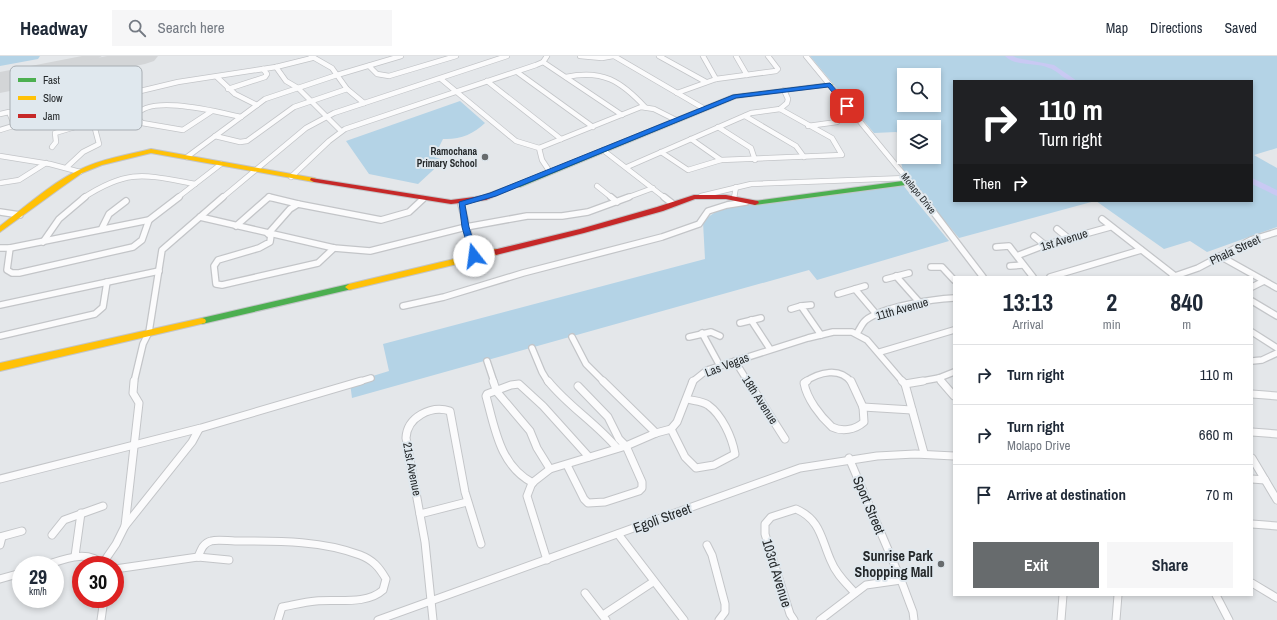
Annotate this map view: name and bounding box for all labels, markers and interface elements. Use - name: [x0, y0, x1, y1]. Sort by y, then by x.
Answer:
- search box: [112, 10, 392, 46]
- text: Headway: [20, 15, 88, 41]
- icon: search: [126, 17, 148, 39]
- text: Search here: [158, 17, 225, 38]
- text: Map: [1106, 19, 1128, 37]
- text: Directions: [1150, 19, 1202, 37]
- text: Saved: [1224, 19, 1257, 37]
- legend: [10, 66, 142, 130]
- map controls: [897, 68, 941, 164]
- button: search: [897, 68, 941, 112]
- text: Fast: [43, 73, 61, 87]
- pin: [830, 89, 864, 123]
- text: Slow: [43, 91, 63, 105]
- text: 110 m: [1039, 91, 1103, 129]
- icon: arrive: [836, 95, 858, 117]
- icon: right: [973, 96, 1025, 148]
- text: Jam: [43, 109, 60, 123]
- button: layers: [897, 120, 941, 164]
- text: Turn right: [1039, 127, 1102, 152]
- place label: Ramochana Primary School: [417, 145, 477, 170]
- marker: Ramochana Primary School: [480, 152, 490, 162]
- street label: Molapo Drive: [898, 170, 939, 217]
- icon: right: [1009, 172, 1031, 194]
- text: Then: [973, 173, 1001, 194]
- street label: 1st Avenue: [1038, 225, 1090, 255]
- street label: Phala Street: [1207, 231, 1263, 269]
- position arrow: [453, 235, 495, 277]
- text: 13:13: [1003, 286, 1053, 318]
- text: 2: [1106, 286, 1117, 318]
- text: 840: [1170, 286, 1203, 318]
- street label: 11th Avenue: [874, 294, 930, 324]
- text: Arrival: [1013, 316, 1043, 333]
- text: min: [1103, 316, 1121, 333]
- text: m: [1182, 316, 1191, 333]
- street label: Las Vegas: [703, 349, 751, 381]
- icon: right: [973, 364, 995, 386]
- text: Turn right: [1007, 364, 1064, 385]
- text: 110 m: [1200, 364, 1233, 385]
- street label: 18th Avenue: [738, 373, 782, 427]
- text: Turn right: [1007, 416, 1064, 437]
- icon: right: [973, 424, 995, 446]
- text: 660 m: [1199, 424, 1233, 445]
- text: Molapo Drive: [1007, 437, 1070, 454]
- street label: 21st Avenue: [399, 441, 425, 497]
- street label: Sport Street: [849, 473, 889, 537]
- icon: arrive: [973, 484, 995, 506]
- text: Arrive at destination: [1007, 484, 1126, 505]
- text: 70 m: [1206, 484, 1233, 505]
- street label: Egoli Street: [631, 499, 693, 537]
- street label: 103rd Avenue: [758, 537, 796, 609]
- button: Exit: [973, 542, 1099, 588]
- button: Share: [1107, 542, 1233, 588]
- place label: Sunrise Park Shopping Mall: [855, 547, 934, 581]
- speed limit sign: 30: [72, 556, 124, 608]
- marker: Sunrise Park Shopping Mall: [936, 559, 946, 569]
- text: 29: [29, 563, 47, 590]
- text: km/h: [29, 585, 47, 598]

